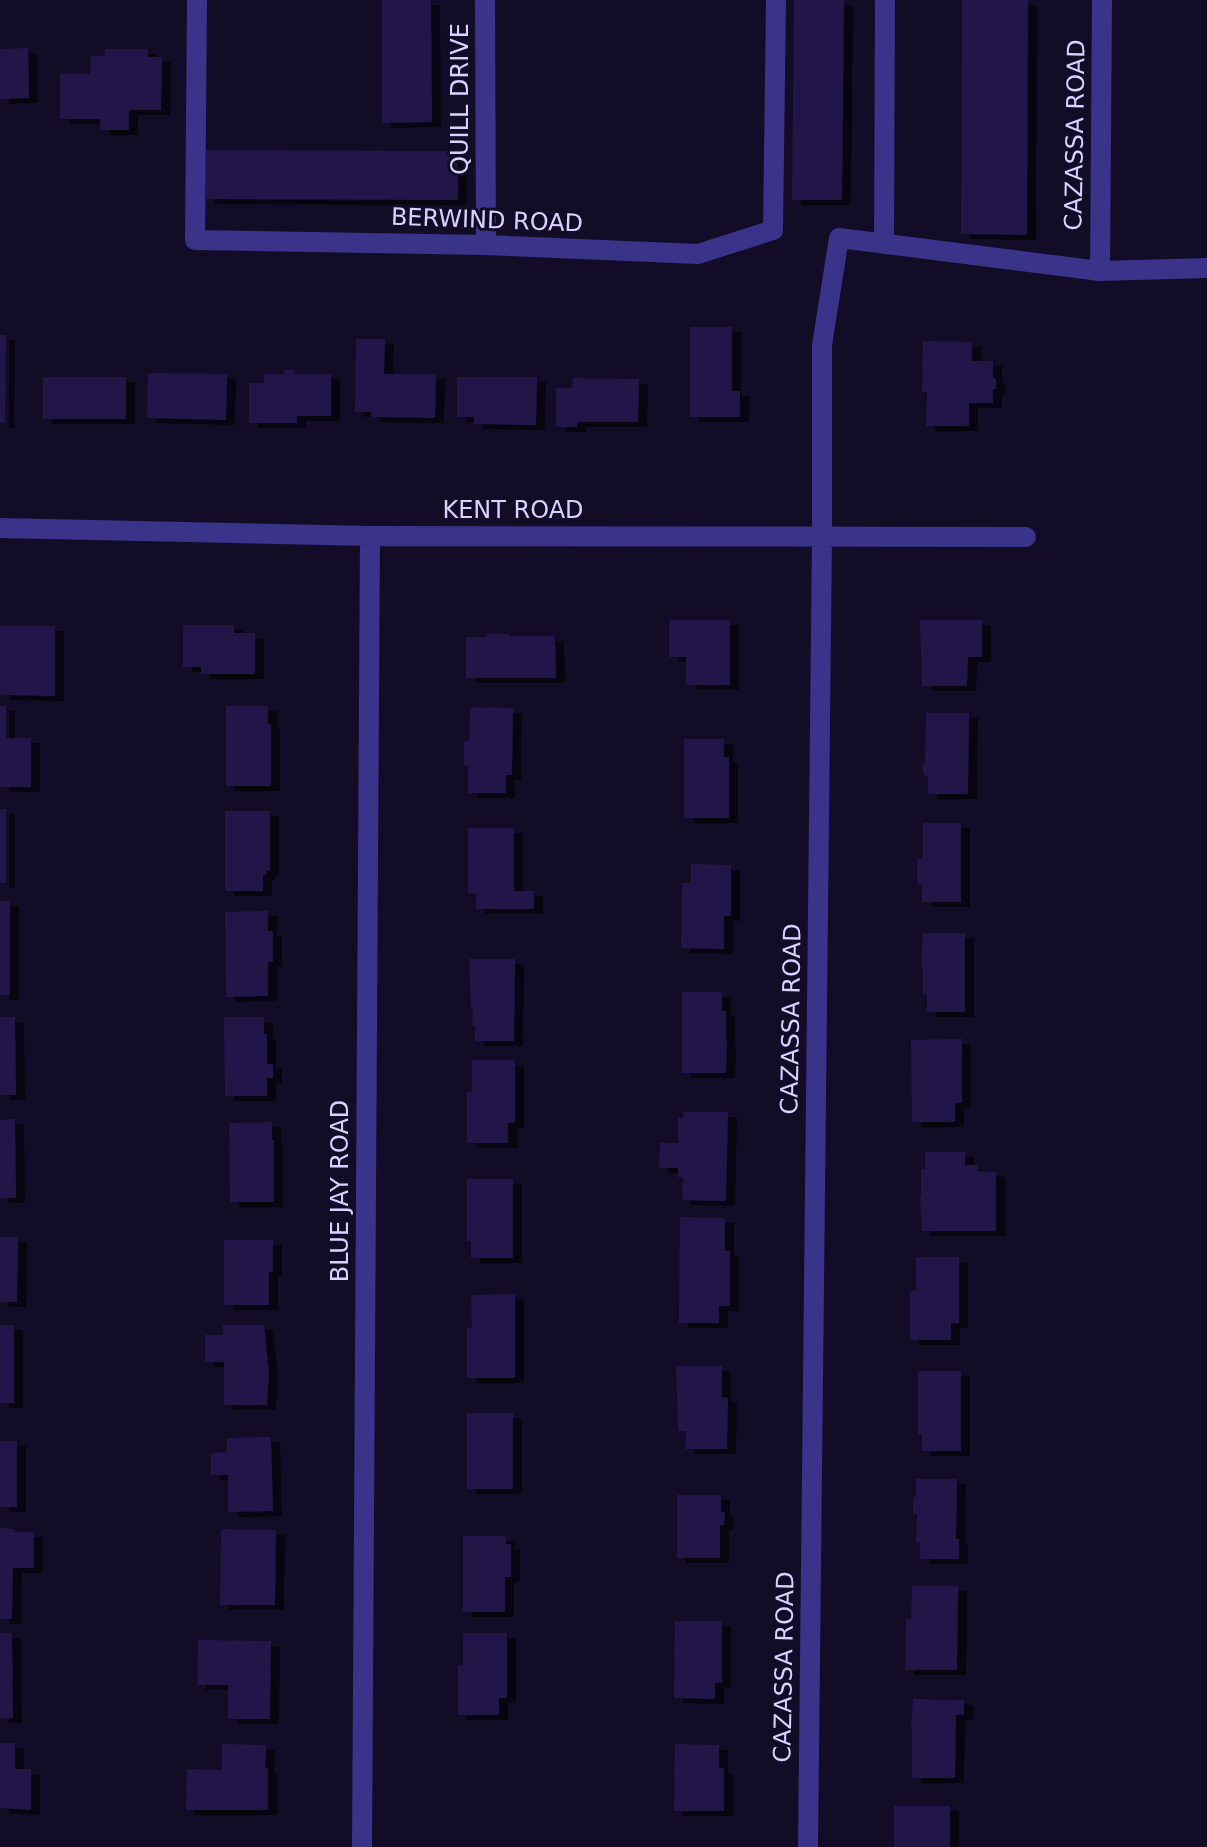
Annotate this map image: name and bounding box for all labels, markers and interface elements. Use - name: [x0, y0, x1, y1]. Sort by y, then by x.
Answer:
- street label: QUILL DRIVE: [446, 23, 474, 175]
- street label: CAZASSA ROAD: [1059, 39, 1091, 231]
- street label: BERWIND ROAD: [390, 203, 584, 237]
- street label: KENT ROAD: [442, 496, 584, 524]
- street label: CAZASSA ROAD: [775, 923, 807, 1115]
- street label: BLUE JAY ROAD: [326, 1100, 354, 1282]
- street label: CAZASSA ROAD: [768, 1571, 800, 1763]

